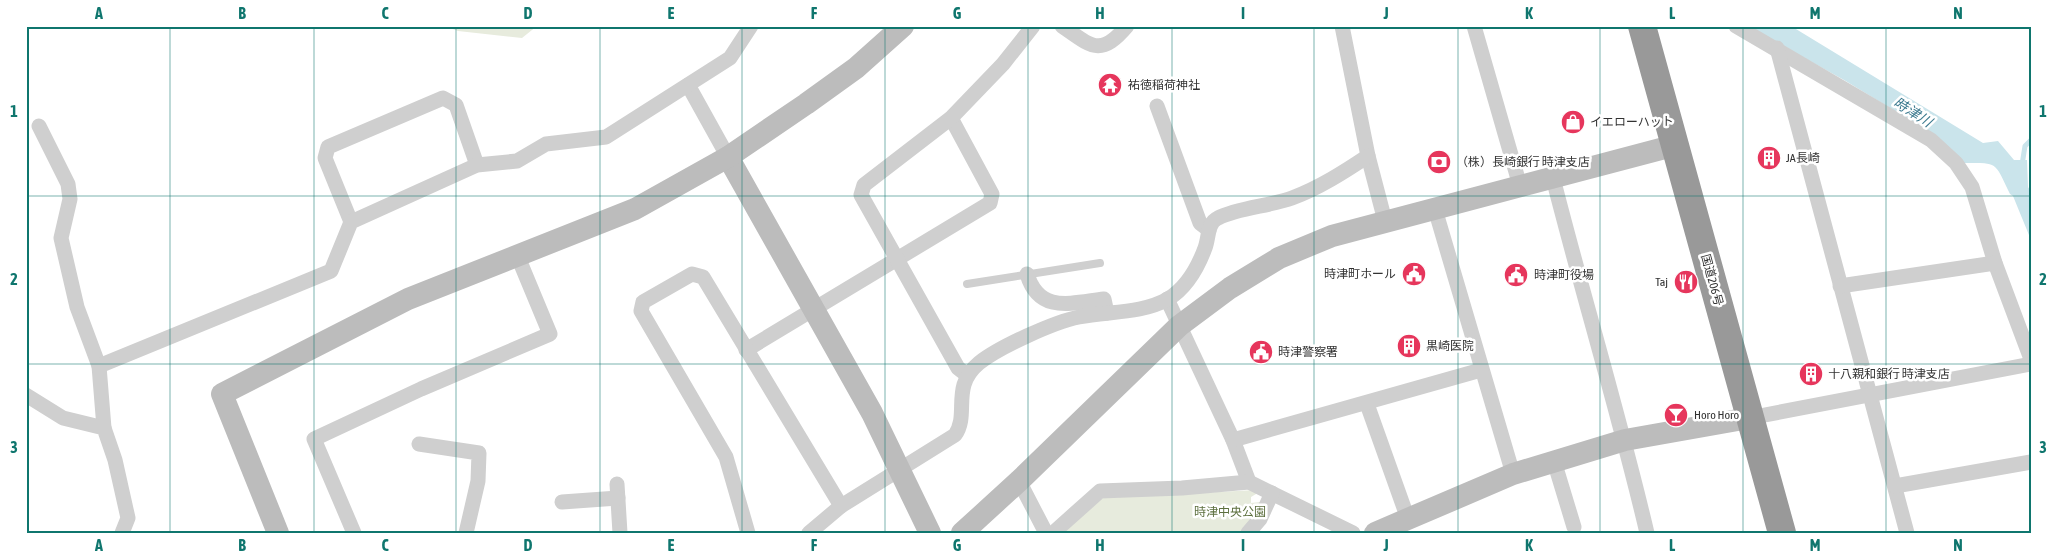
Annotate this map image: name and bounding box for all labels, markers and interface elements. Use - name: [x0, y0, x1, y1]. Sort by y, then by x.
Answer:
- text: A: [94, 4, 103, 22]
- text: B: [238, 4, 246, 22]
- text: C: [381, 4, 389, 22]
- text: D: [524, 4, 533, 22]
- text: E: [668, 4, 675, 22]
- text: F: [811, 4, 818, 22]
- text: G: [953, 4, 962, 22]
- text: H: [1095, 4, 1105, 22]
- text: I: [1241, 4, 1245, 22]
- text: J: [1382, 4, 1389, 22]
- text: K: [1525, 4, 1533, 22]
- text: L: [1669, 4, 1676, 22]
- text: M: [1810, 4, 1820, 22]
- text: N: [1953, 4, 1963, 22]
- temple icon: 祐徳稲荷神社: [1097, 72, 1123, 98]
- place label: 祐徳稲荷神社: [1128, 78, 1200, 92]
- water label: 時津川: [1891, 94, 1937, 131]
- text: 1: [10, 102, 18, 120]
- text: 1: [2039, 102, 2047, 120]
- shop icon: イエローハット: [1560, 109, 1586, 135]
- place label: イエローハット: [1590, 115, 1674, 129]
- building icon: JA長崎: [1756, 145, 1782, 171]
- bank icon: （株）長崎銀行 時津支店: [1426, 149, 1452, 175]
- place label: JA長崎: [1786, 151, 1820, 165]
- place label: （株）長崎銀行 時津支店: [1456, 155, 1590, 169]
- street label: 国道206号: [1698, 253, 1726, 307]
- public building icon: 時津町ホール: [1401, 261, 1427, 287]
- public building icon: 時津町役場: [1503, 262, 1529, 288]
- place label: 時津町ホール: [1324, 267, 1396, 281]
- place label: 時津町役場: [1534, 268, 1594, 282]
- restaurant icon: Taj: [1673, 269, 1699, 295]
- text: 2: [10, 270, 18, 288]
- text: 2: [2039, 270, 2047, 288]
- place label: Taj: [1655, 275, 1668, 289]
- building icon: 黒崎医院: [1396, 333, 1422, 359]
- public building icon: 時津警察署: [1248, 339, 1274, 365]
- place label: 黒崎医院: [1426, 339, 1474, 353]
- place label: 時津警察署: [1278, 345, 1338, 359]
- building icon: 十八親和銀行 時津支店: [1798, 361, 1824, 387]
- place label: 十八親和銀行 時津支店: [1828, 367, 1950, 381]
- bar icon: Horo Horo: [1663, 402, 1689, 428]
- place label: Horo Horo: [1694, 408, 1740, 422]
- text: 3: [10, 438, 18, 456]
- text: 3: [2039, 438, 2047, 456]
- park label: 時津中央公園: [1194, 505, 1266, 519]
- text: A: [94, 536, 103, 554]
- text: B: [238, 536, 246, 554]
- text: C: [381, 536, 389, 554]
- text: D: [524, 536, 533, 554]
- text: E: [668, 536, 675, 554]
- text: F: [811, 536, 818, 554]
- text: G: [953, 536, 962, 554]
- text: H: [1095, 536, 1105, 554]
- text: I: [1241, 536, 1245, 554]
- text: J: [1382, 536, 1389, 554]
- text: K: [1525, 536, 1533, 554]
- text: L: [1669, 536, 1676, 554]
- text: M: [1810, 536, 1820, 554]
- text: N: [1953, 536, 1963, 554]

